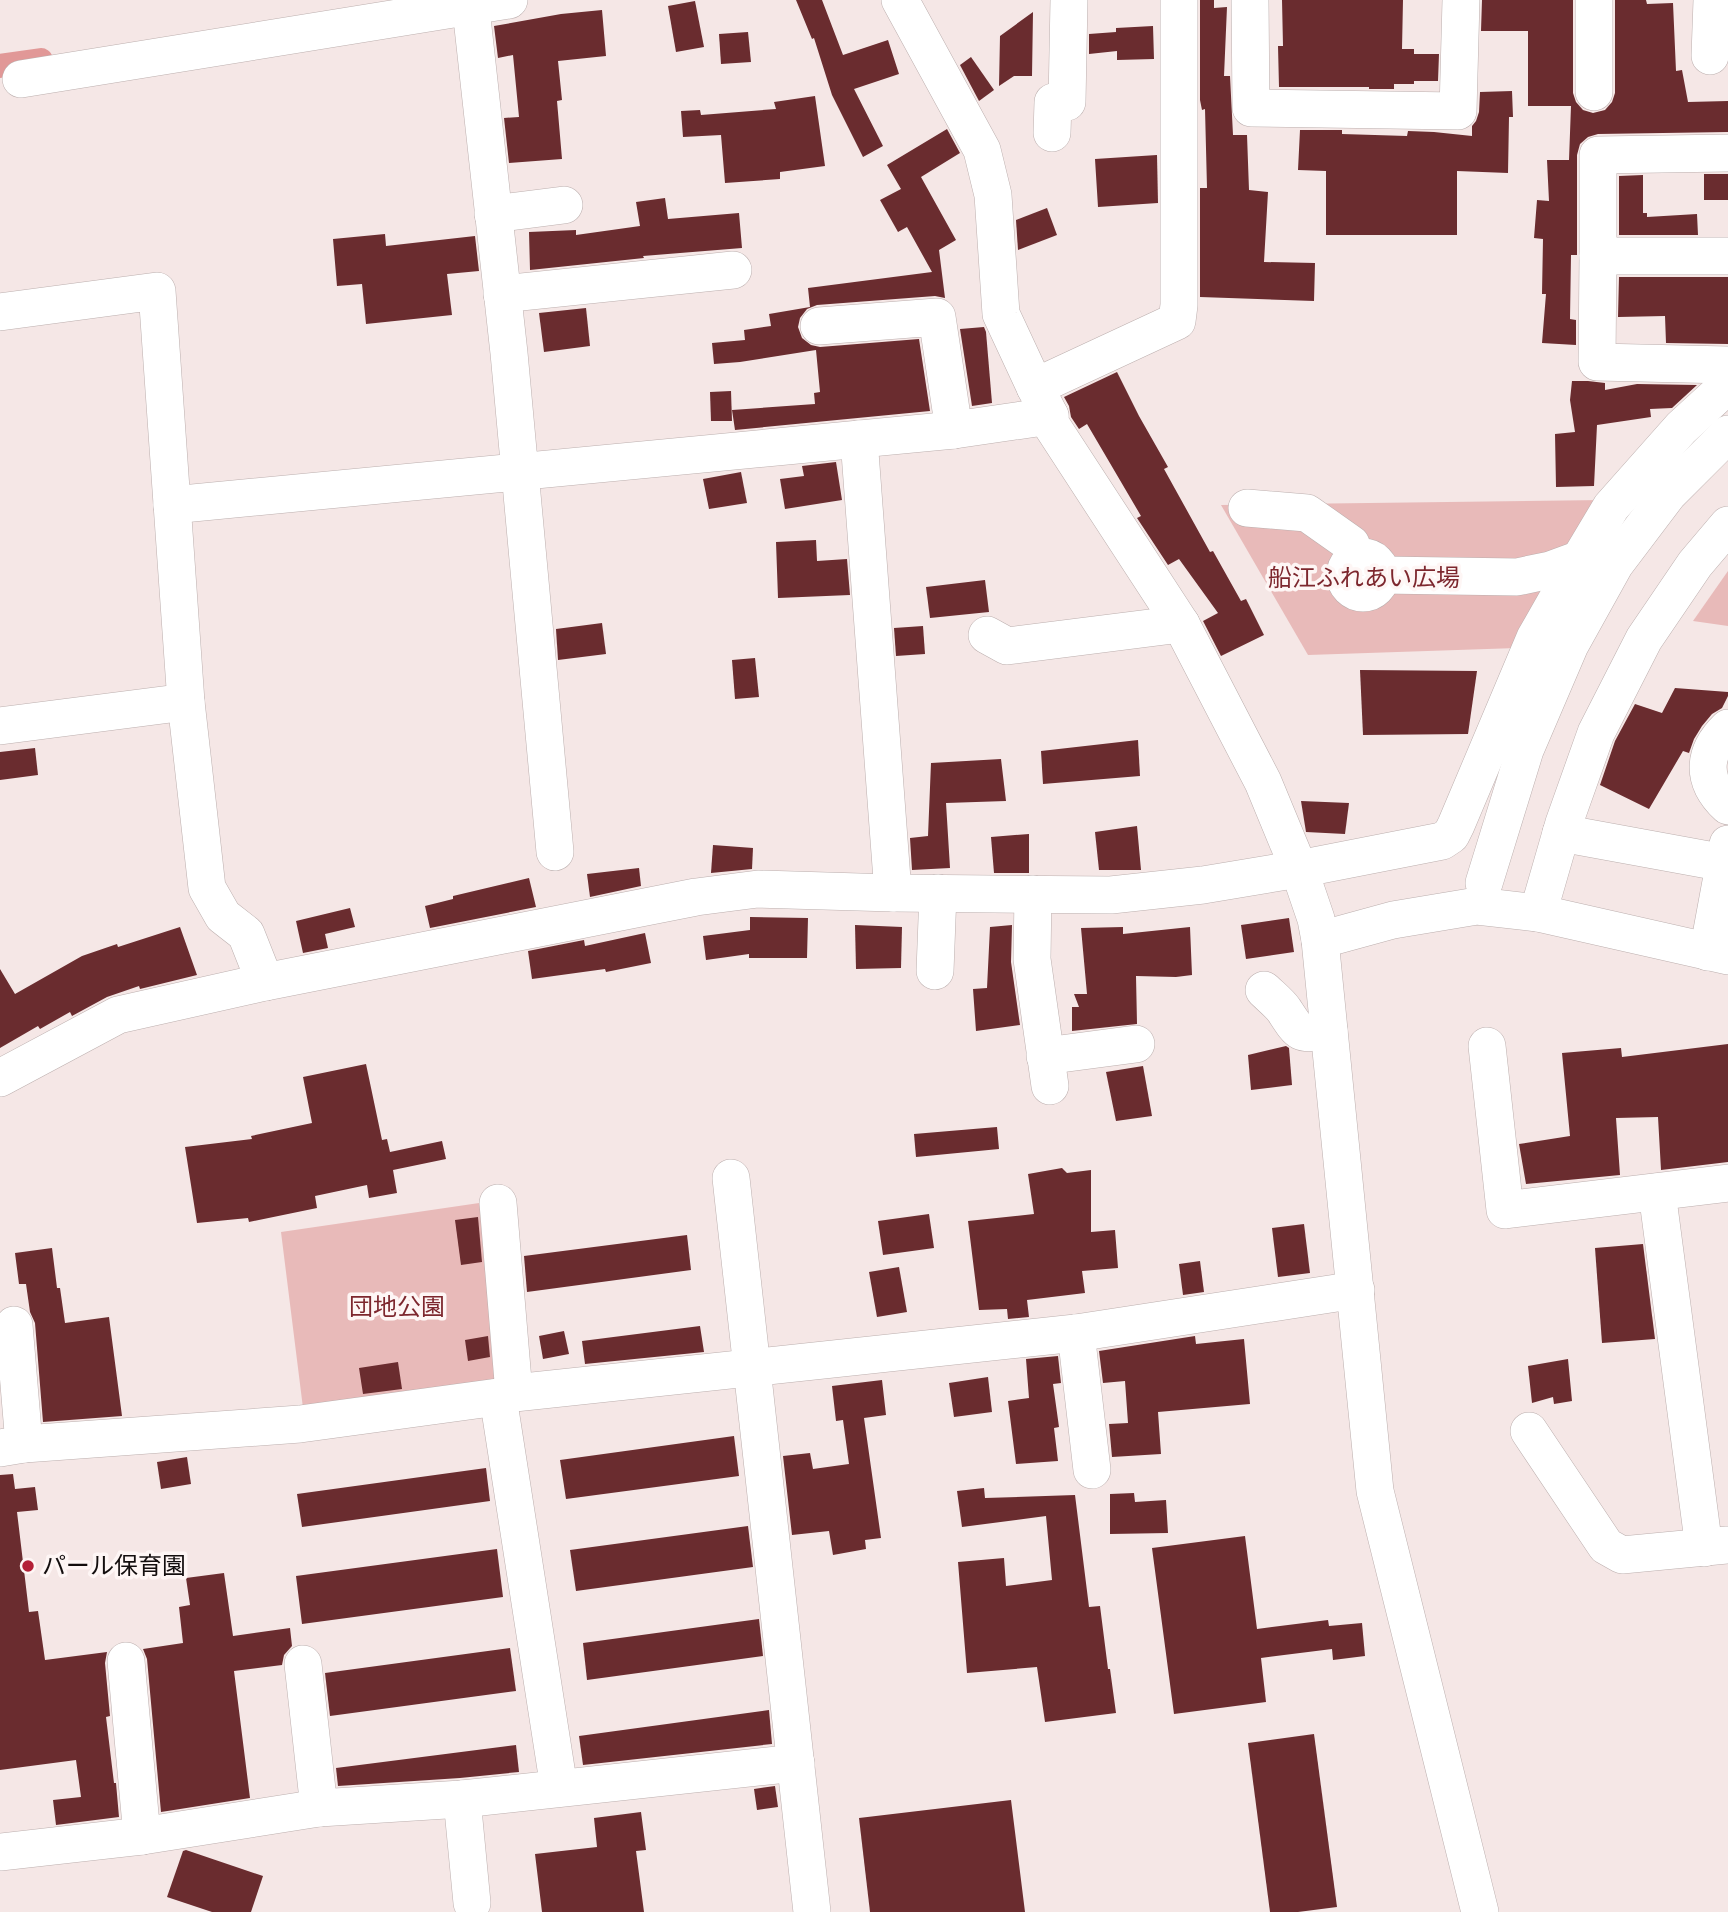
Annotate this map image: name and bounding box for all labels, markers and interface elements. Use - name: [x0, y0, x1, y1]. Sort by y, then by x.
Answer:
- park label: 船江ふれあい広場: [1268, 564, 1460, 592]
- park label: 団地公園: [349, 1293, 445, 1321]
- place label: パール保育園: [42, 1552, 186, 1580]
- marker: パール保育園: [20, 1558, 36, 1574]

